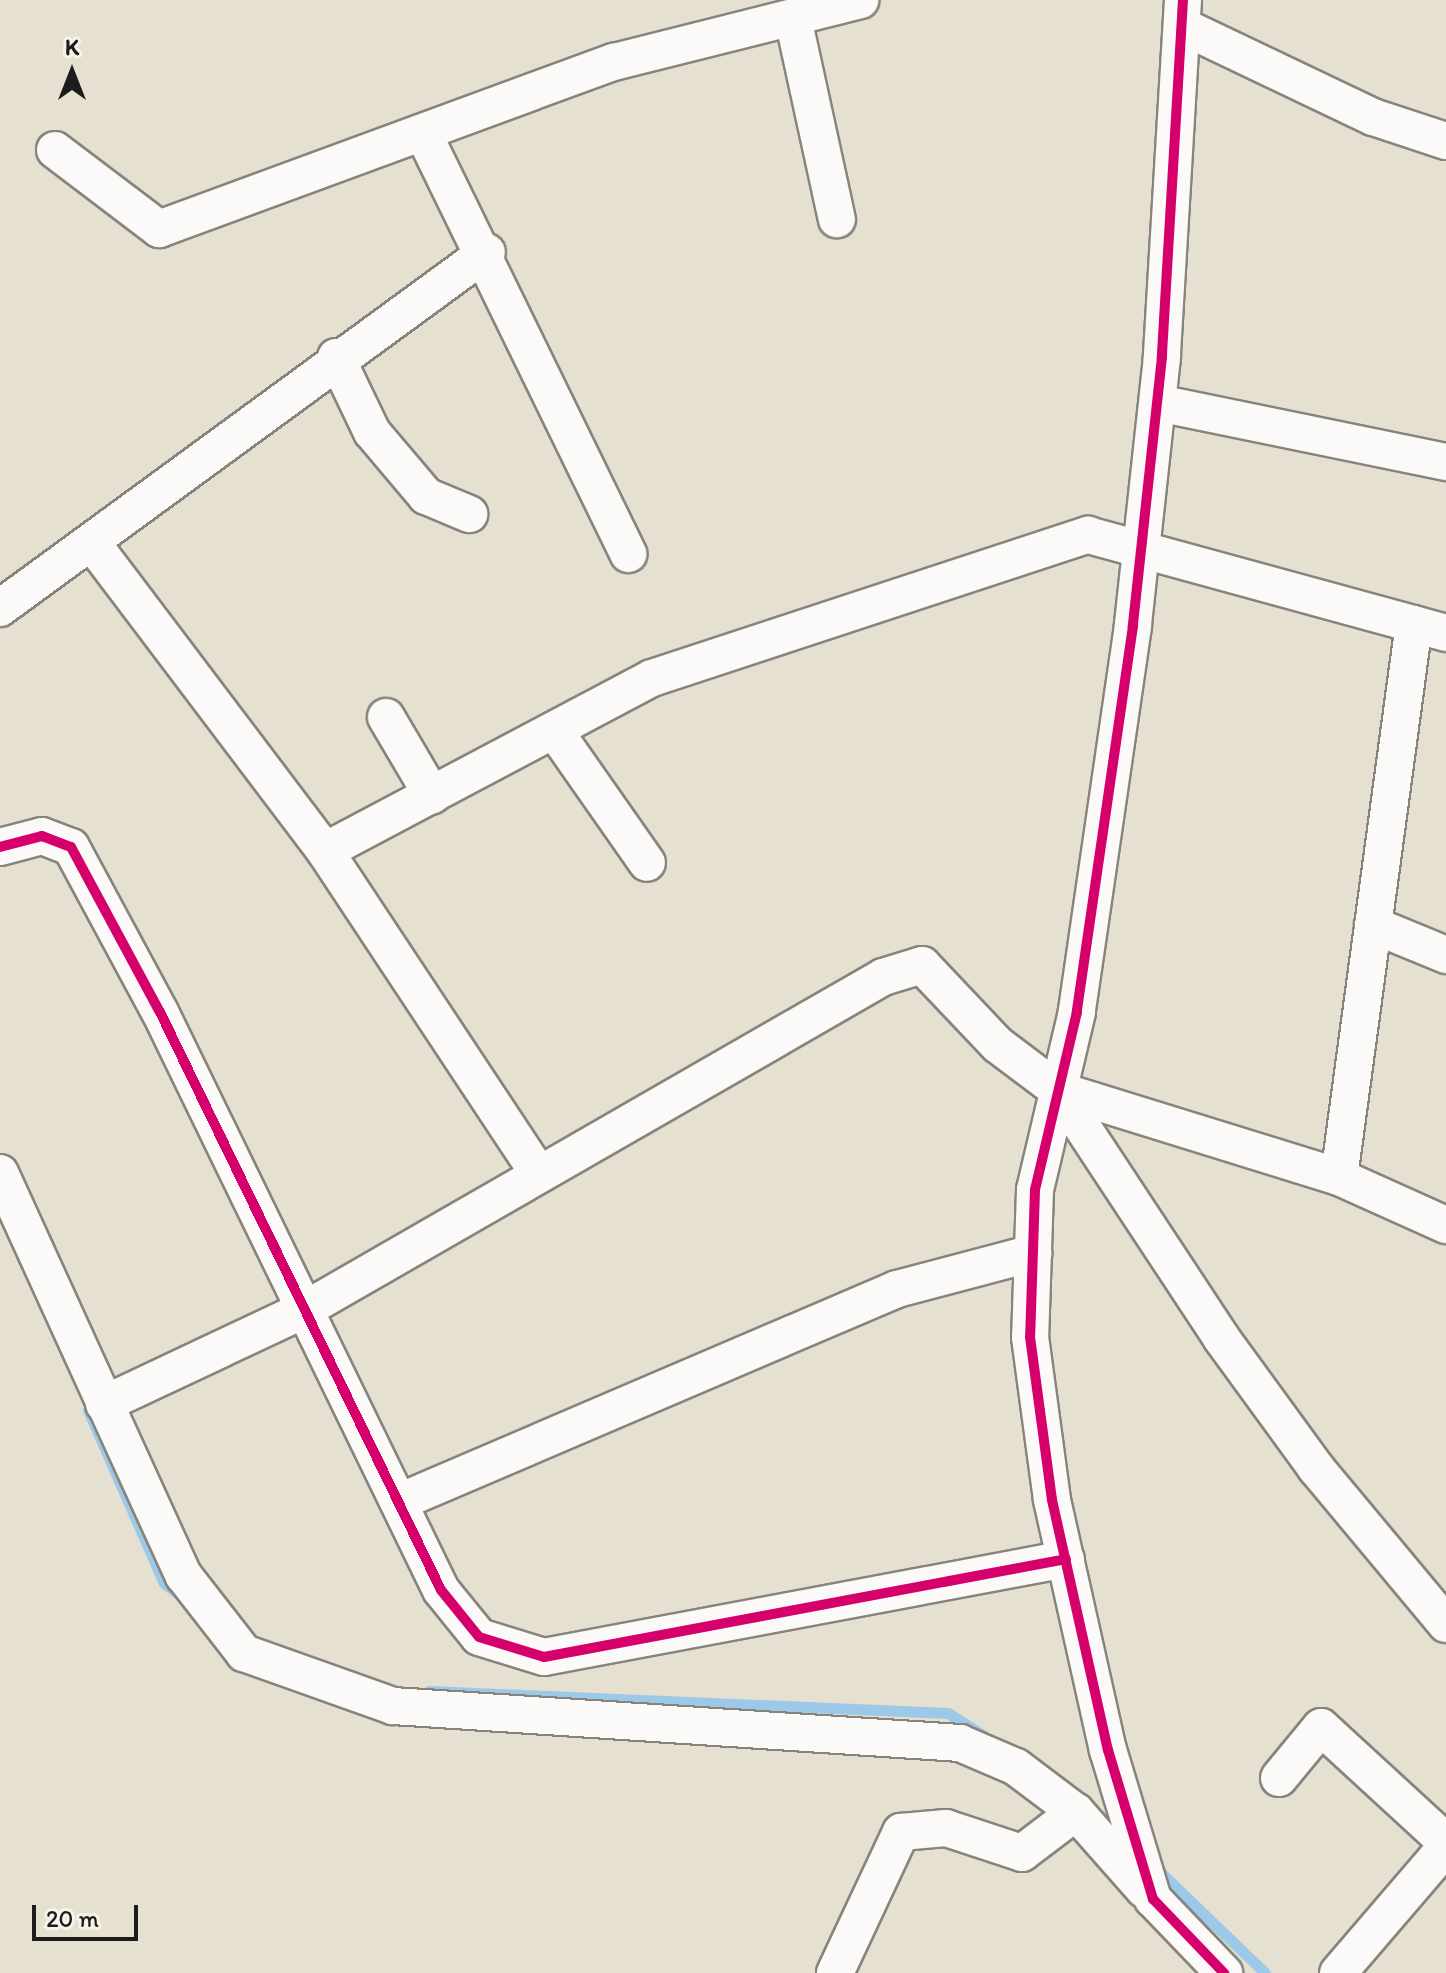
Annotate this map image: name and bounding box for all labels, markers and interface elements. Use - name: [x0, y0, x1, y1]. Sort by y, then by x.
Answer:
- north arrow: [32, 32, 112, 112]
- text: K: [65, 34, 79, 61]
- scale bar: [36, 1889, 142, 1939]
- text: 20 m: [46, 1904, 99, 1933]

